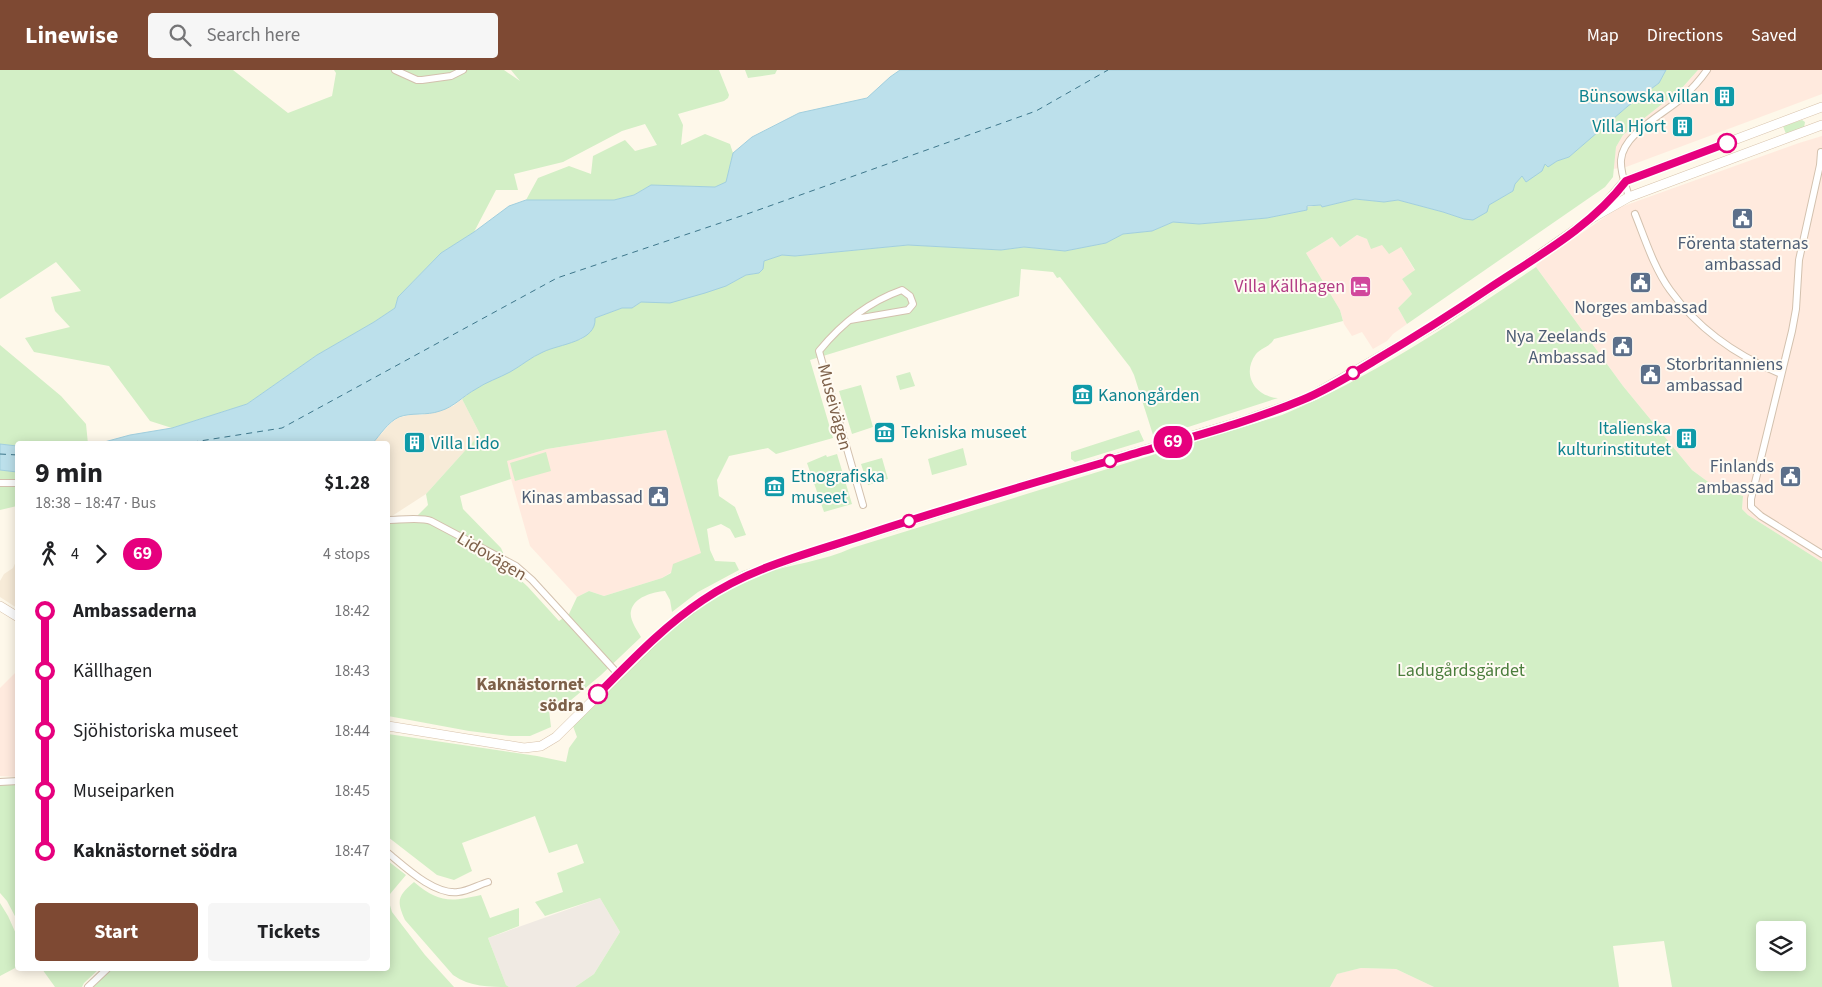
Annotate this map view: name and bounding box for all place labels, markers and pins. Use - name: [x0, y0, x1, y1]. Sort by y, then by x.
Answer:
- place label: Bünsowska villan: [1579, 84, 1709, 109]
- building icon: Bünsowska villan: [1713, 84, 1737, 108]
- place label: Villa Hjort: [1592, 114, 1666, 139]
- building icon: Villa Hjort: [1670, 114, 1694, 138]
- unlabelled marker: [1717, 133, 1737, 153]
- public building icon: Förenta staternas ambassad: [1731, 206, 1755, 230]
- place label: Förenta staternas ambassad: [1678, 231, 1808, 277]
- public building icon: Norges ambassad: [1629, 270, 1653, 294]
- place label: Villa Källhagen: [1234, 274, 1345, 299]
- hotel icon: Villa Källhagen: [1349, 274, 1373, 298]
- place label: Norges ambassad: [1574, 295, 1708, 320]
- place label: Nya Zeelands Ambassad: [1505, 324, 1606, 370]
- public building icon: Nya Zeelands Ambassad: [1610, 334, 1634, 358]
- place label: Storbritanniens ambassad: [1666, 352, 1783, 398]
- public building icon: Storbritanniens ambassad: [1638, 362, 1662, 386]
- unlabelled marker: [1346, 366, 1360, 380]
- museum icon: Kanongården: [1070, 383, 1094, 407]
- place label: Kanongården: [1098, 383, 1200, 408]
- place label: Italienska kulturinstitutet: [1557, 416, 1671, 462]
- museum icon: Tekniska museet: [873, 420, 897, 444]
- place label: Tekniska museet: [901, 420, 1027, 445]
- building icon: Italienska kulturinstitutet: [1675, 426, 1699, 450]
- building icon: Villa Lido: [403, 431, 427, 455]
- place label: Villa Lido: [431, 431, 499, 456]
- unlabelled marker: [1103, 454, 1117, 468]
- place label: Finlands ambassad: [1697, 454, 1774, 500]
- place label: Etnografiska museet: [791, 464, 885, 510]
- public building icon: Finlands ambassad: [1778, 464, 1802, 488]
- museum icon: Etnografiska museet: [763, 474, 787, 498]
- place label: Kinas ambassad: [521, 485, 643, 510]
- public building icon: Kinas ambassad: [647, 485, 671, 509]
- unlabelled marker: [902, 514, 916, 528]
- place label: Kaknästornet södra: [476, 672, 584, 718]
- marker: Kaknästornet södra: [588, 684, 608, 704]

